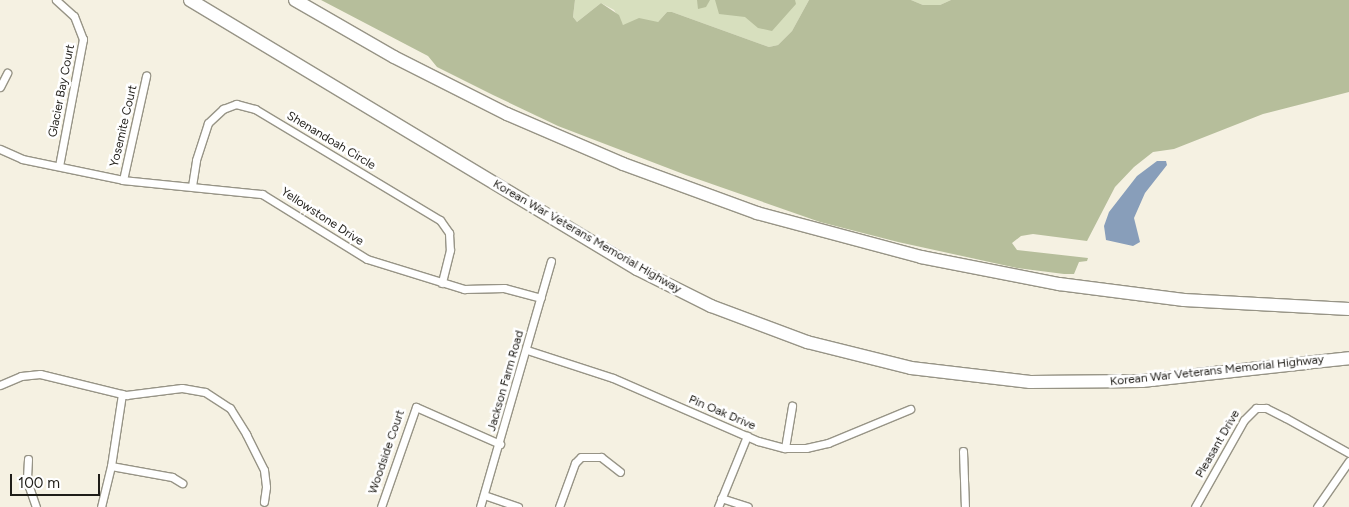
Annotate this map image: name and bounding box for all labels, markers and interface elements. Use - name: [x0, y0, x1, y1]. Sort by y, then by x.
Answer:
- street label: Glacier Bay Court: [46, 43, 78, 139]
- street label: Yosemite Court: [108, 84, 140, 168]
- street label: Shenandoah Circle: [284, 109, 378, 173]
- street label: Korean War Veterans Memorial Highway: [490, 177, 684, 297]
- street label: Yellowstone Drive: [278, 185, 366, 249]
- street label: Jackson Farm Road: [485, 329, 527, 433]
- street label: Korean War Veterans Memorial Highway: [1109, 353, 1325, 389]
- street label: Pin Oak Drive: [686, 392, 758, 434]
- street label: Woodside Court: [366, 408, 408, 496]
- street label: Pleasant Drive: [1193, 408, 1243, 480]
- scale bar: [12, 464, 102, 496]
- text: 100 m: [18, 474, 60, 492]

